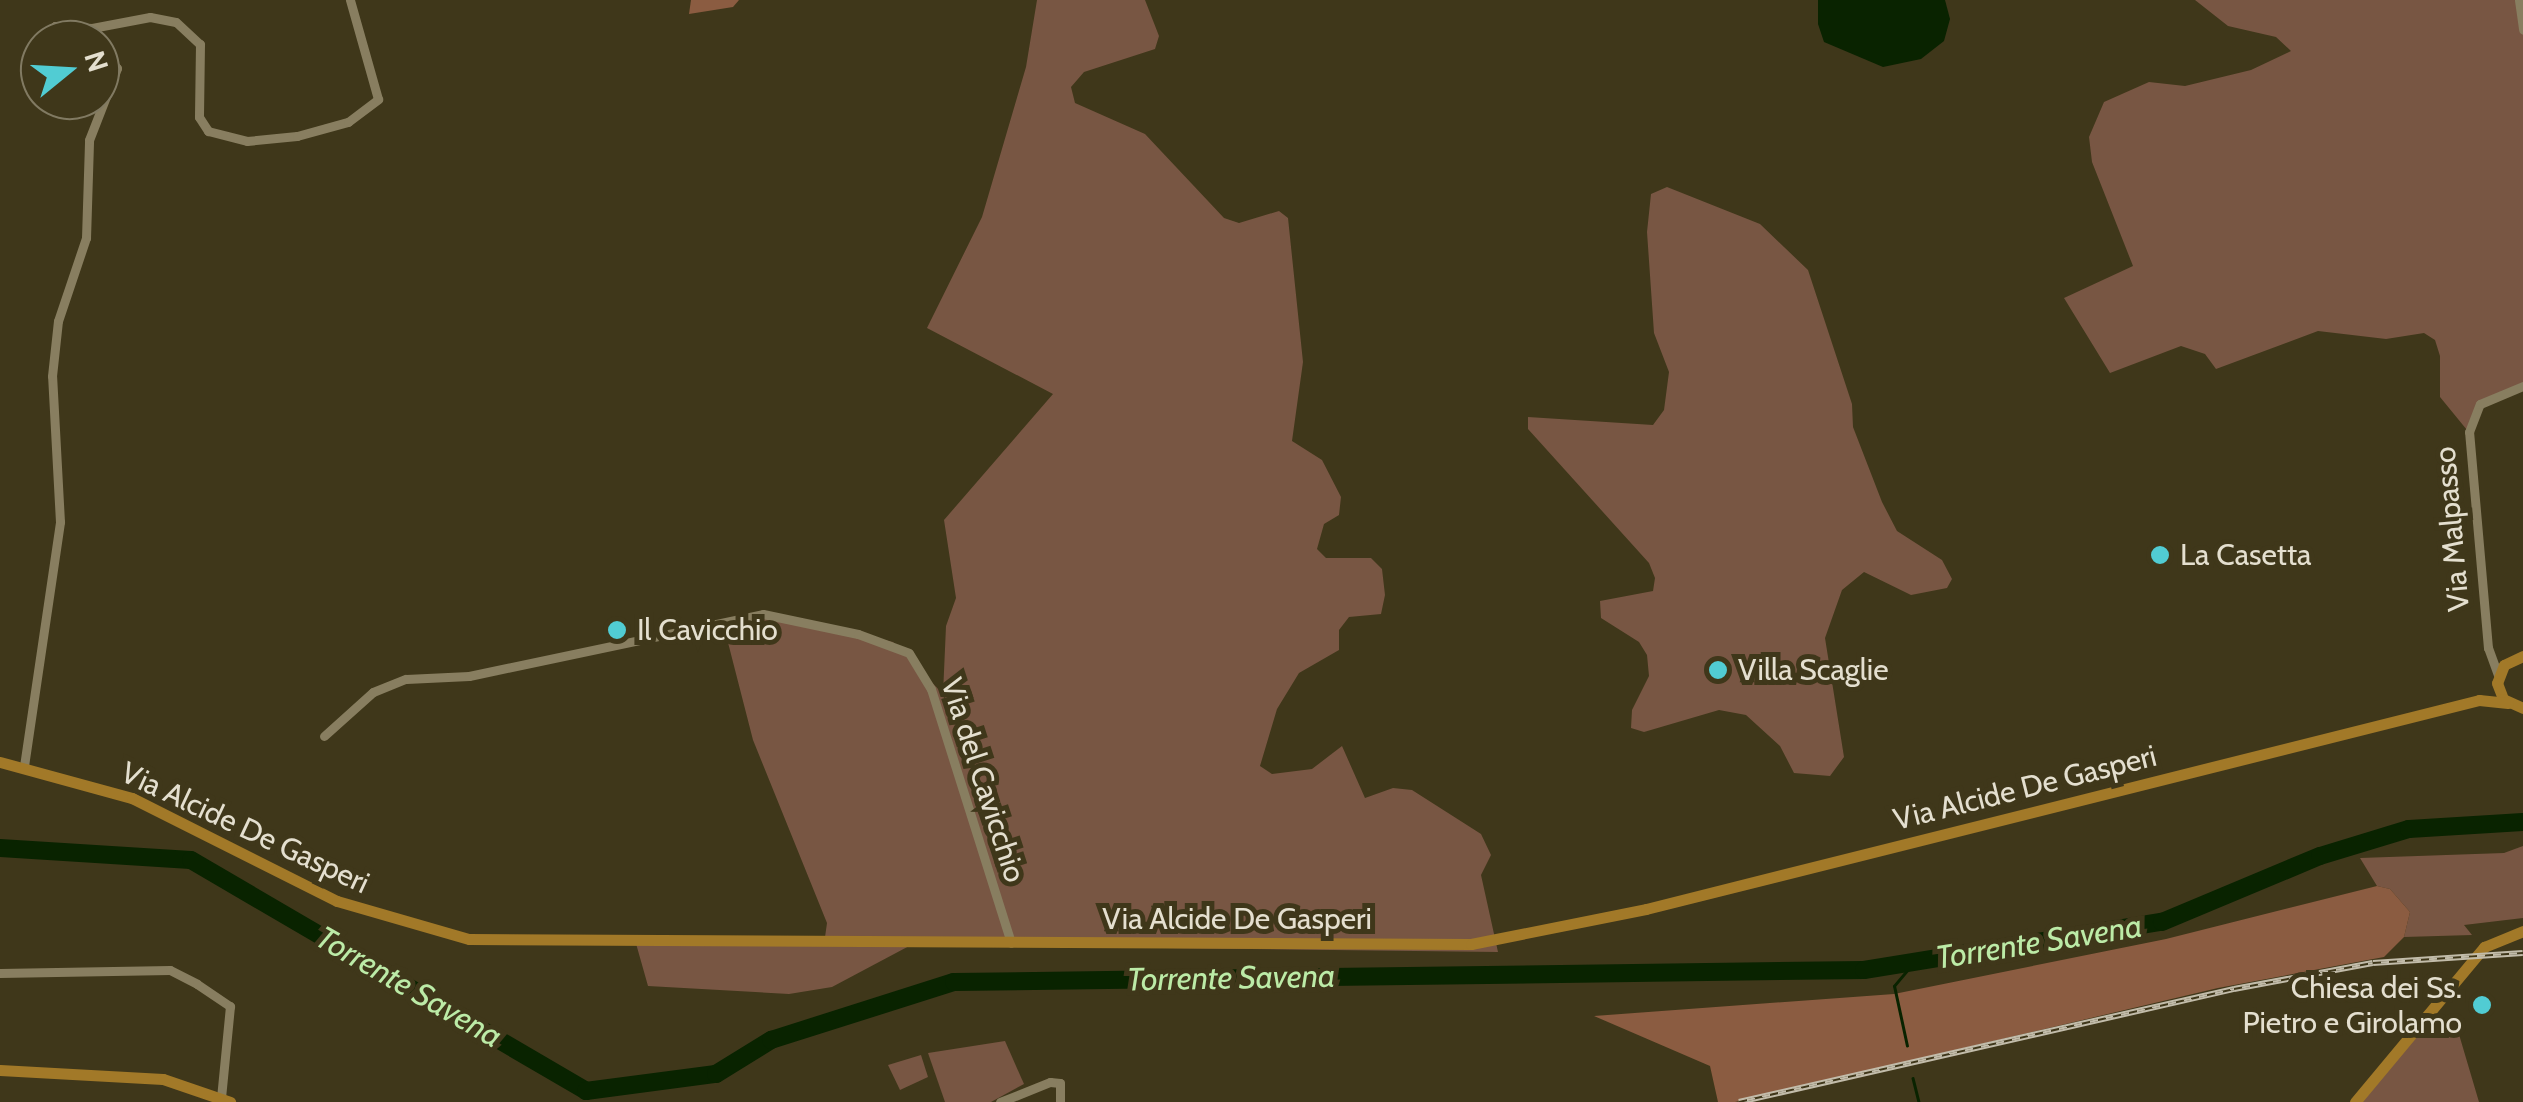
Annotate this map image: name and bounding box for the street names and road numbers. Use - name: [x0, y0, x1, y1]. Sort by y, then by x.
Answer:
- street label: Via Malpasso: [2427, 445, 2477, 613]
- street label: Via del Cavicchio: [933, 673, 1033, 887]
- street label: Via Alcide De Gasperi: [1890, 738, 2160, 838]
- street label: Via Alcide De Gasperi: [115, 755, 375, 901]
- street label: Via Alcide De Gasperi: [1102, 901, 1372, 937]

